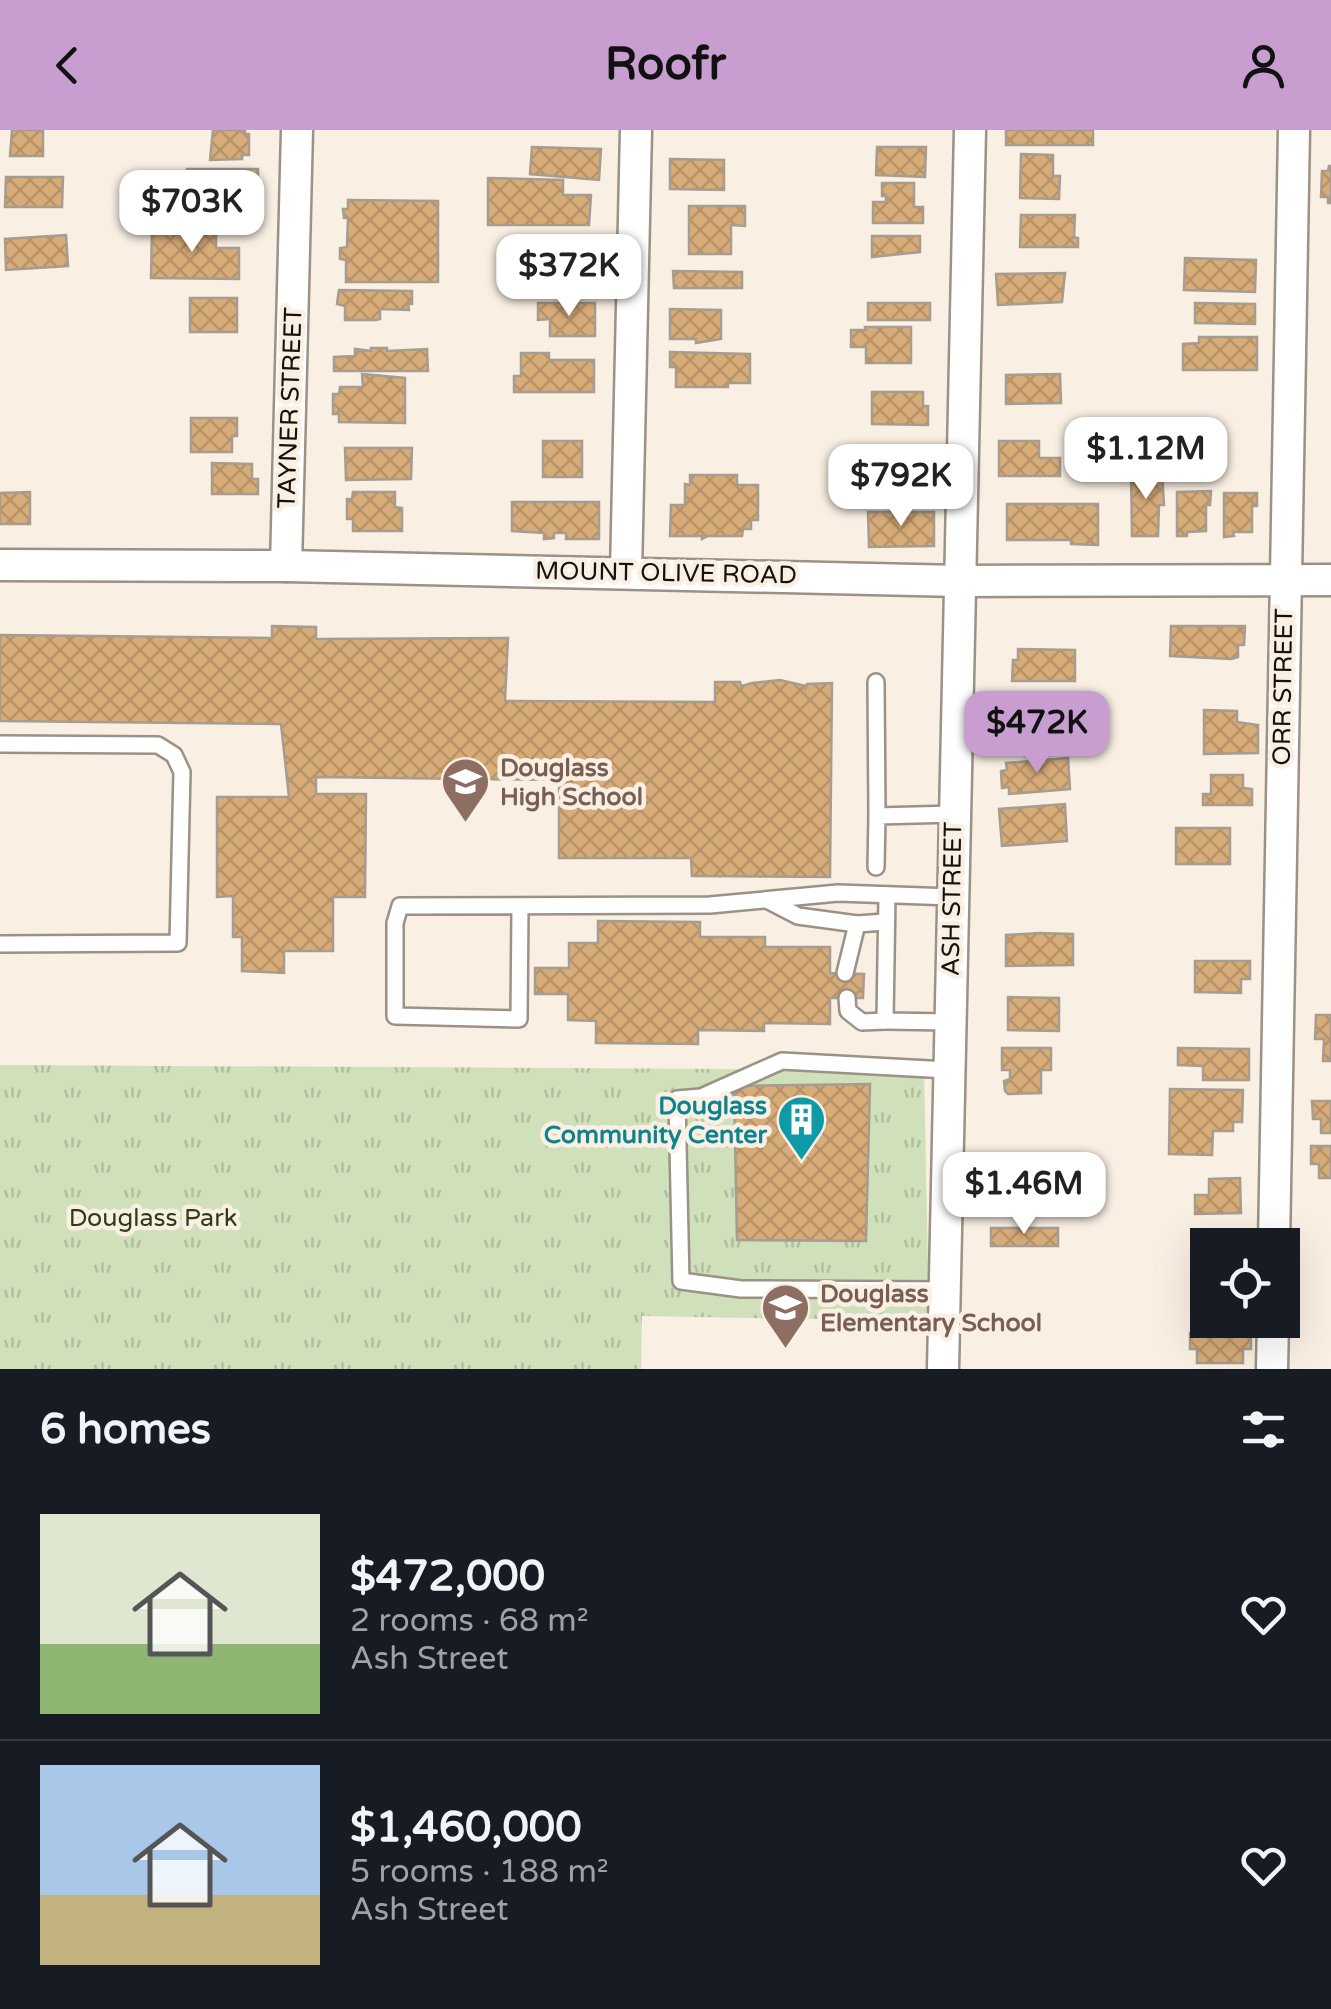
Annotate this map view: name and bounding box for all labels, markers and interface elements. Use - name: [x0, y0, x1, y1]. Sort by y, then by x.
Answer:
- icon: back: [40, 38, 95, 93]
- text: Roofr: [605, 38, 726, 92]
- icon: person: [1236, 38, 1291, 93]
- pin: $703K: [122, 170, 262, 255]
- text: $703K: [141, 183, 243, 221]
- pin: $372K: [499, 234, 639, 319]
- text: $372K: [518, 247, 620, 285]
- street label: TAYNER STREET: [271, 307, 309, 509]
- pin: $1.12M: [1065, 417, 1227, 502]
- text: $1.12M: [1086, 430, 1206, 468]
- pin: $792K: [831, 444, 971, 529]
- text: $792K: [850, 457, 952, 495]
- street label: MOUNT OLIVE ROAD: [535, 556, 797, 590]
- street label: ORR STREET: [1267, 608, 1299, 766]
- pin: $472K: [967, 691, 1107, 776]
- text: $472K: [986, 704, 1088, 742]
- place label: Douglass High School: [500, 753, 643, 812]
- school or university icon: Douglass High School: [439, 756, 491, 824]
- street label: ASH STREET: [936, 822, 968, 976]
- place label: Douglass Community Center: [544, 1091, 767, 1150]
- building icon: Douglass Community Center: [776, 1094, 828, 1162]
- pin: $1.46M: [943, 1152, 1105, 1237]
- text: $1.46M: [965, 1165, 1083, 1203]
- park label: Douglass Park: [69, 1203, 237, 1233]
- map controls: [1190, 1228, 1300, 1338]
- button: locate: [1190, 1228, 1300, 1338]
- place label: Douglass Elementary School: [820, 1279, 1042, 1338]
- school or university icon: Douglass Elementary School: [759, 1282, 811, 1350]
- icon: filters: [1236, 1402, 1291, 1457]
- text: 6 homes: [40, 1404, 211, 1455]
- text: $472,000: [350, 1551, 545, 1602]
- icon: home: [120, 1554, 240, 1674]
- icon: heart: [1236, 1587, 1291, 1642]
- text: 2 rooms · 68 m²: [350, 1602, 589, 1640]
- text: Ash Street: [350, 1640, 509, 1678]
- text: $1,460,000: [350, 1802, 582, 1853]
- icon: home: [120, 1805, 240, 1925]
- icon: heart: [1236, 1838, 1291, 1893]
- text: 5 rooms · 188 m²: [350, 1853, 609, 1891]
- text: Ash Street: [350, 1891, 509, 1929]

